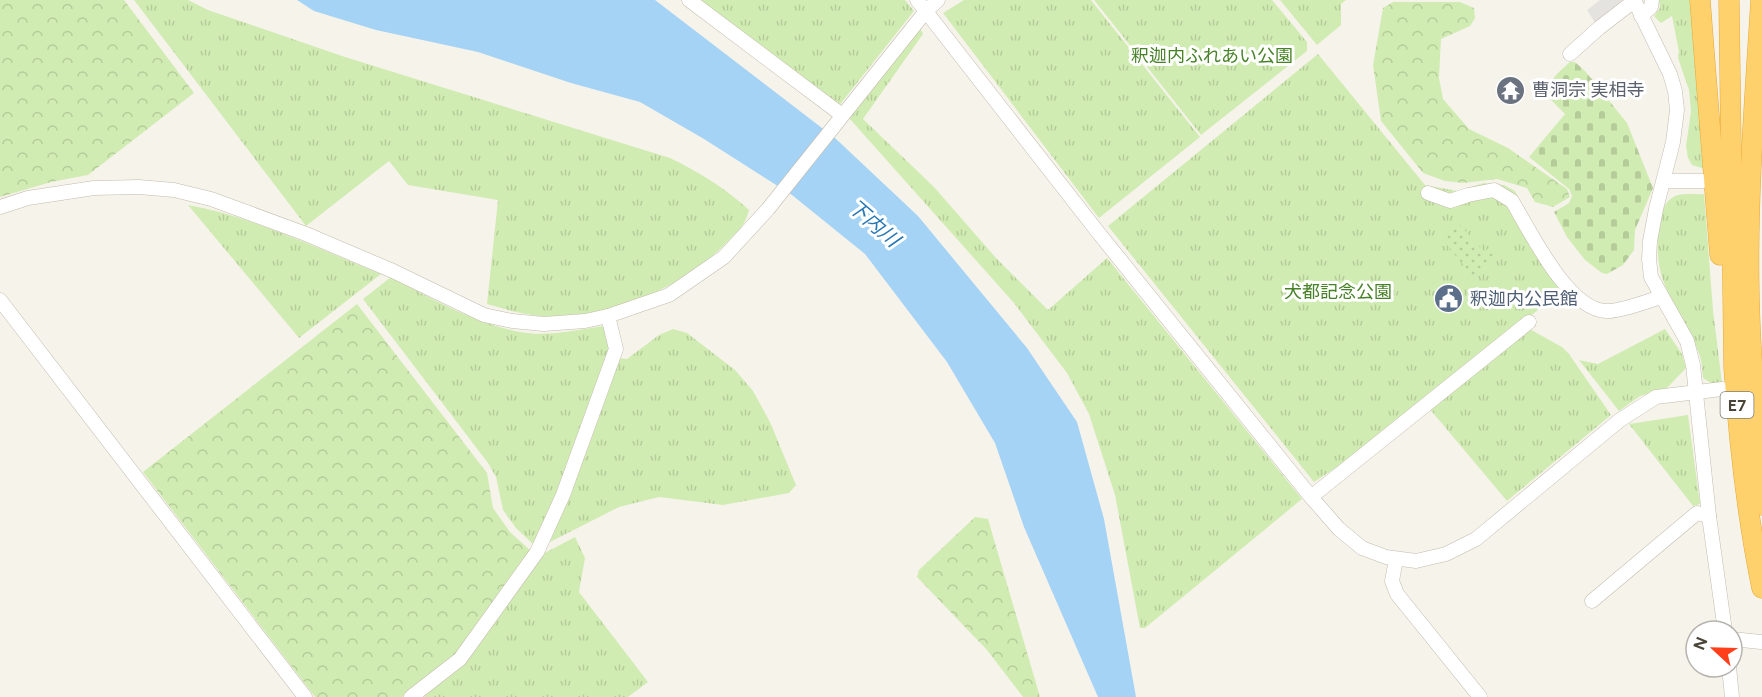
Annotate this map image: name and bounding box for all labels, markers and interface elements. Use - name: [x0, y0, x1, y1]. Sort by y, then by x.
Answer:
- park label: 釈迦内ふれあい公園: [1131, 45, 1293, 67]
- temple icon: 曹洞宗 実相寺: [1495, 74, 1527, 106]
- place label: 曹洞宗 実相寺: [1532, 79, 1644, 101]
- water label: 下内川: [843, 194, 906, 253]
- park label: 犬都記念公園: [1284, 281, 1392, 303]
- public building icon: 釈迦内公民館: [1433, 283, 1465, 315]
- place label: 釈迦内公民館: [1470, 288, 1578, 310]
- road number: E7: [1720, 392, 1754, 418]
- north arrow: [1684, 619, 1744, 679]
- text: N: [1689, 634, 1712, 653]

